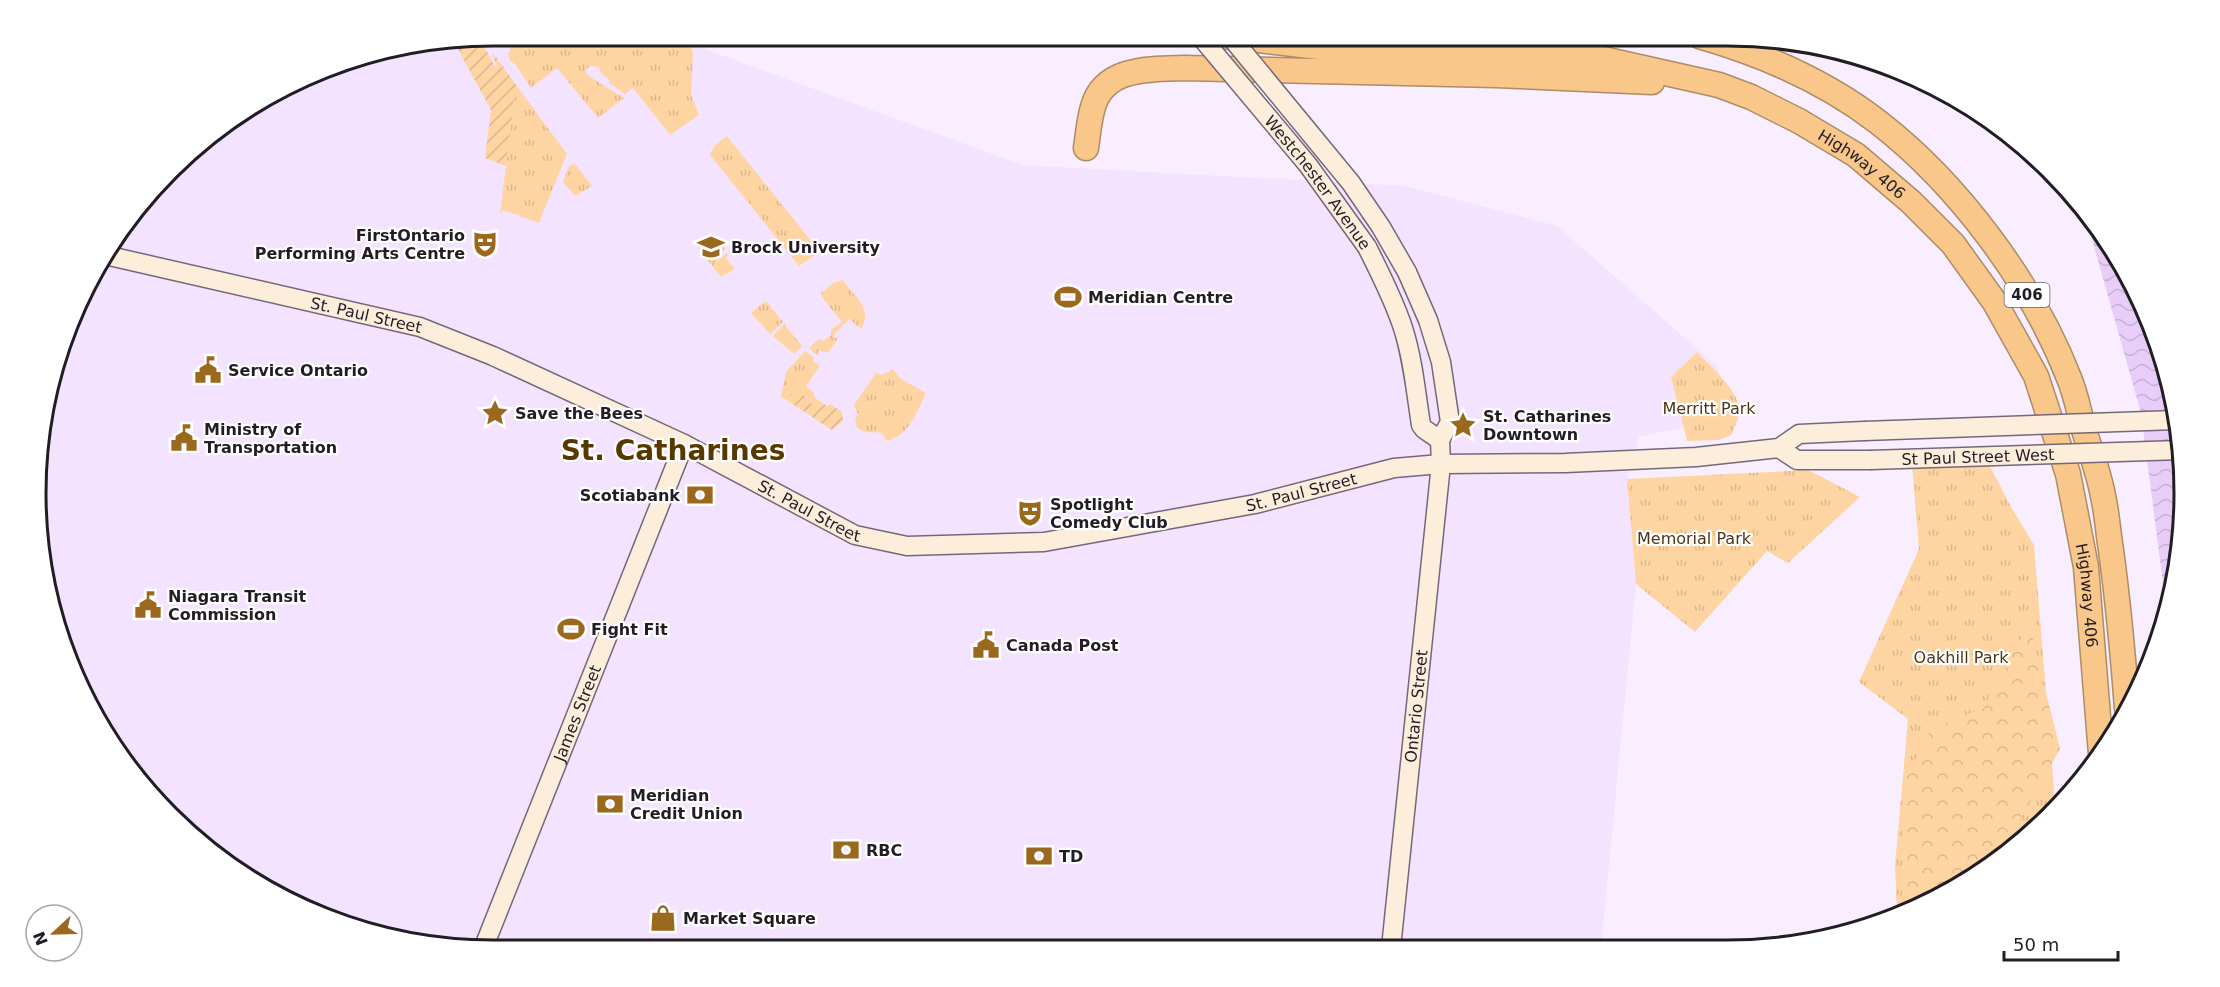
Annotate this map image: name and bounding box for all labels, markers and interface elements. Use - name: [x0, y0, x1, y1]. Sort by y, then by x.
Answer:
- street label: Westchester Avenue: [1260, 112, 1375, 253]
- street label: Highway 406: [1814, 126, 1909, 203]
- place label: FirstOntario Performing Arts Centre: [255, 226, 465, 263]
- theatre icon: FirstOntario Performing Arts Centre: [470, 229, 500, 259]
- school or university icon: Brock University: [696, 232, 726, 262]
- place label: Brock University: [731, 238, 880, 257]
- sports icon: Meridian Centre: [1053, 282, 1083, 312]
- road number: 406: [2004, 283, 2050, 307]
- place label: Meridian Centre: [1088, 288, 1233, 307]
- street label: St. Paul Street: [309, 293, 424, 337]
- public building icon: Service Ontario: [193, 355, 223, 385]
- place label: Service Ontario: [228, 361, 368, 380]
- place icon: Save the Bees: [480, 398, 510, 428]
- park label: Merritt Park: [1662, 399, 1756, 418]
- place label: Save the Bees: [515, 404, 643, 423]
- place label: St. Catharines Downtown: [1483, 407, 1611, 444]
- place icon: St. Catharines Downtown: [1448, 410, 1478, 440]
- place label: Ministry of Transportation: [204, 420, 337, 457]
- public building icon: Ministry of Transportation: [169, 423, 199, 453]
- district label: St. Catharines: [561, 434, 785, 467]
- street label: St Paul Street West: [1901, 445, 2055, 469]
- street label: St. Paul Street: [1244, 469, 1359, 515]
- street label: St. Paul Street: [754, 476, 862, 546]
- bank icon: Scotiabank: [685, 480, 715, 510]
- place label: Scotiabank: [580, 486, 680, 505]
- place label: Spotlight Comedy Club: [1050, 495, 1168, 532]
- theatre icon: Spotlight Comedy Club: [1015, 498, 1045, 528]
- park label: Memorial Park: [1637, 529, 1752, 548]
- street label: Highway 406: [2072, 542, 2101, 648]
- place label: Niagara Transit Commission: [168, 587, 306, 624]
- public building icon: Niagara Transit Commission: [133, 590, 163, 620]
- sports icon: Fight Fit: [556, 614, 586, 644]
- place label: Fight Fit: [591, 620, 668, 639]
- public building icon: Canada Post: [971, 630, 1001, 660]
- place label: Canada Post: [1006, 636, 1119, 655]
- park label: Oakhill Park: [1914, 648, 2009, 667]
- street label: Ontario Street: [1401, 649, 1432, 764]
- street label: James Street: [549, 662, 605, 765]
- place label: Meridian Credit Union: [630, 786, 743, 823]
- bank icon: Meridian Credit Union: [595, 789, 625, 819]
- bank icon: RBC: [831, 835, 861, 865]
- place label: RBC: [866, 841, 902, 860]
- bank icon: TD: [1024, 841, 1054, 871]
- place label: TD: [1059, 847, 1083, 866]
- north arrow: [24, 903, 84, 963]
- shop icon: Market Square: [648, 903, 678, 933]
- place label: Market Square: [683, 909, 816, 928]
- scale bar: [2004, 924, 2118, 962]
- text: N: [29, 929, 52, 948]
- text: 50 m: [2013, 934, 2059, 955]

